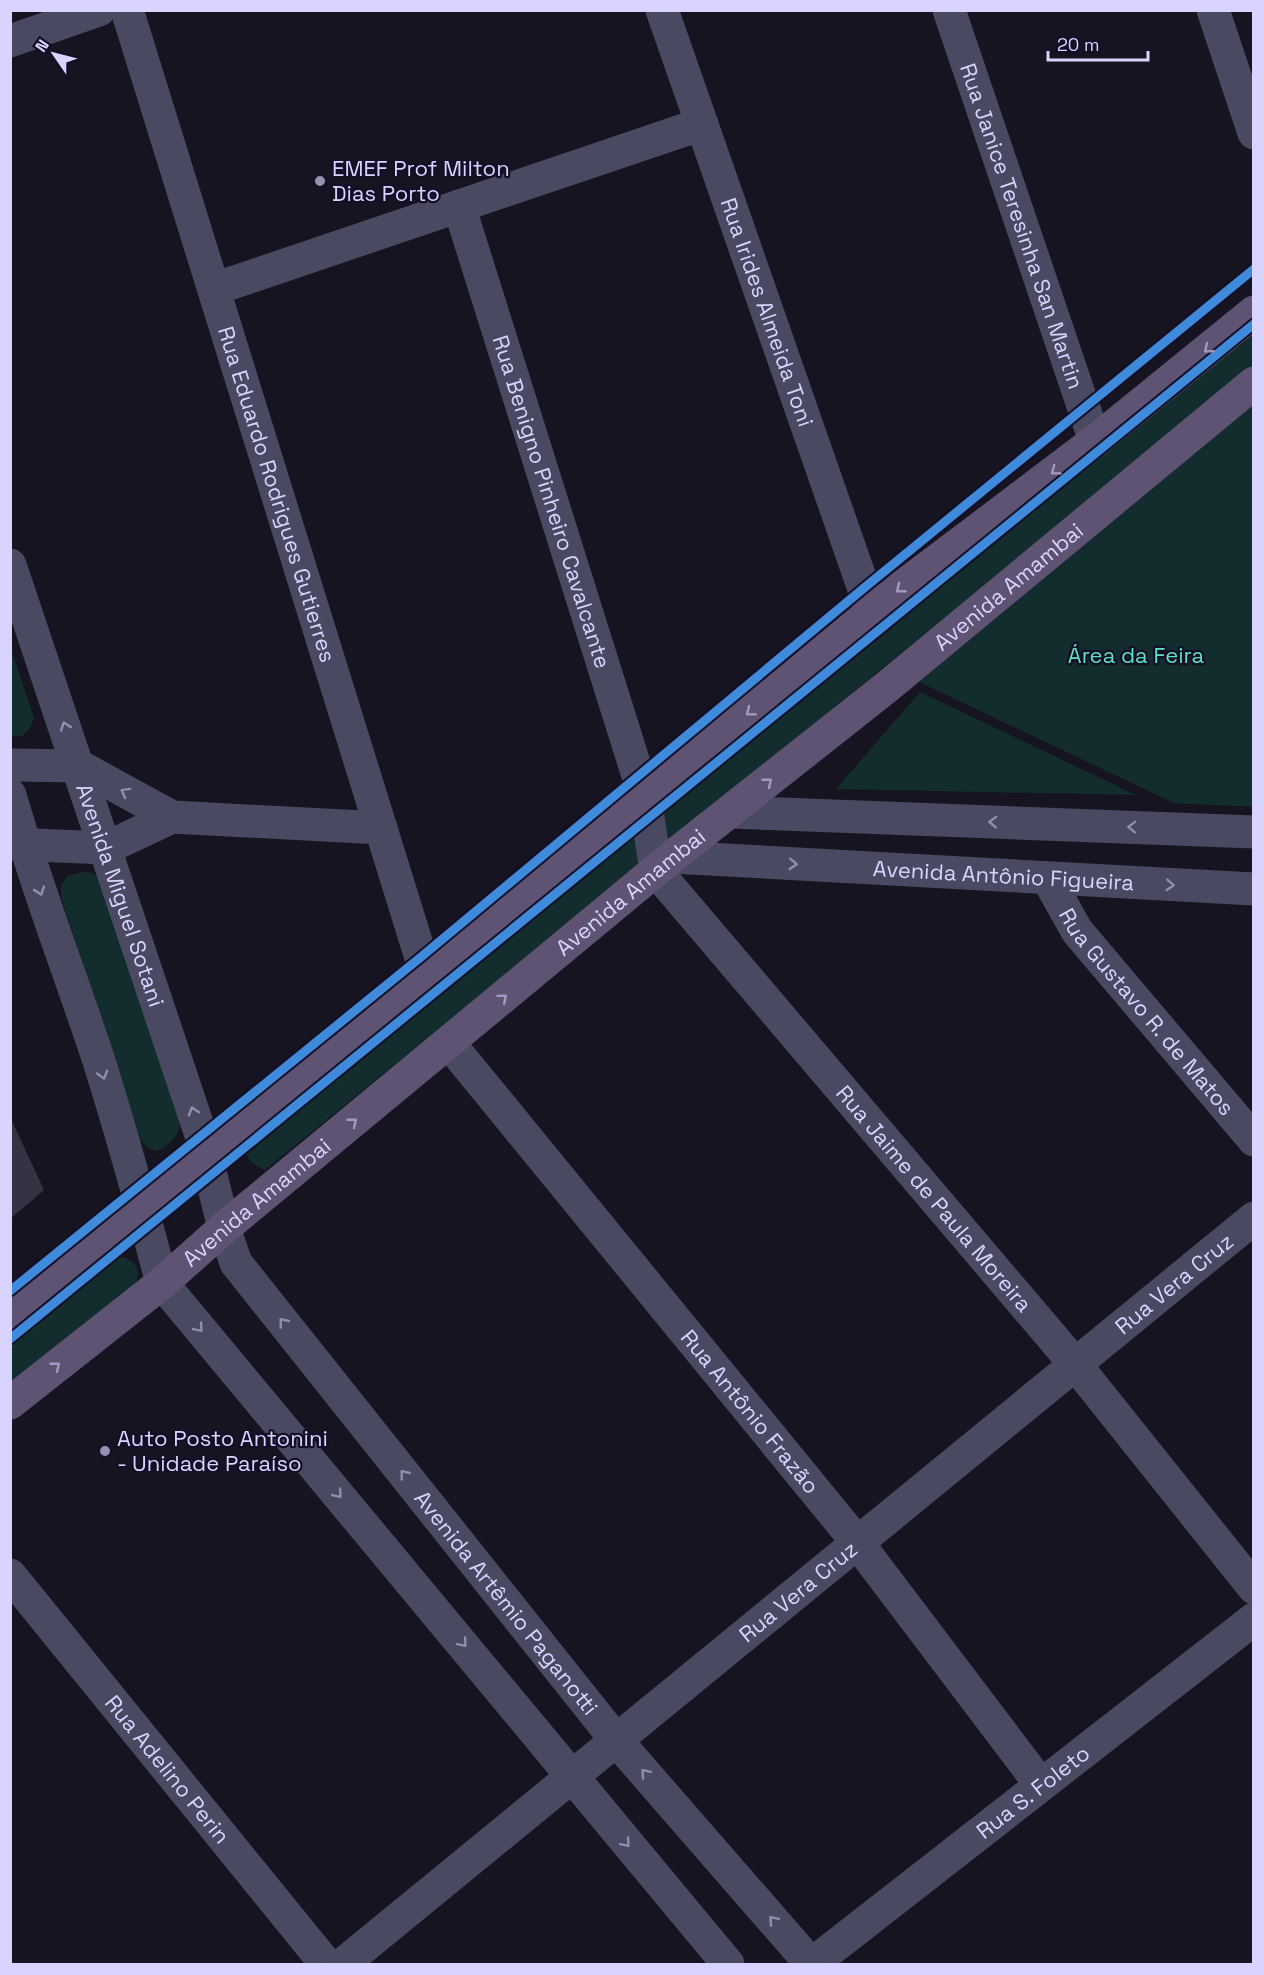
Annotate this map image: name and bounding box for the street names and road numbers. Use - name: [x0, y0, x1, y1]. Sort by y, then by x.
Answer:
- street label: Rua Janice Teresinha San Martin: [954, 59, 1090, 393]
- street label: Rua Irides Almeida Toni: [715, 194, 820, 430]
- street label: Rua Eduardo Rodrigues Gutierres: [212, 323, 343, 666]
- street label: Rua Benigno Pinheiro Cavalcante: [486, 332, 617, 672]
- street label: Avenida Amambai: [928, 516, 1089, 656]
- street label: Avenida Miguel Sotani: [70, 780, 171, 1010]
- street label: Avenida Amambai: [550, 822, 711, 962]
- street label: Avenida Antônio Figueira: [872, 854, 1135, 896]
- street label: Rua Gustavo R. de Matos: [1053, 903, 1241, 1121]
- street label: Rua Jaime de Paula Moreira: [830, 1079, 1039, 1318]
- street label: Avenida Amambai: [176, 1132, 336, 1273]
- street label: Rua Vera Cruz: [1109, 1227, 1239, 1340]
- street label: Rua Antônio Frazão: [675, 1324, 826, 1499]
- street label: Avenida Artêmio Paganotti: [408, 1485, 604, 1720]
- street label: Rua Vera Cruz: [733, 1535, 863, 1648]
- street label: Rua Adelino Perin: [99, 1689, 236, 1849]
- street label: Rua S. Foleto: [970, 1739, 1095, 1845]

